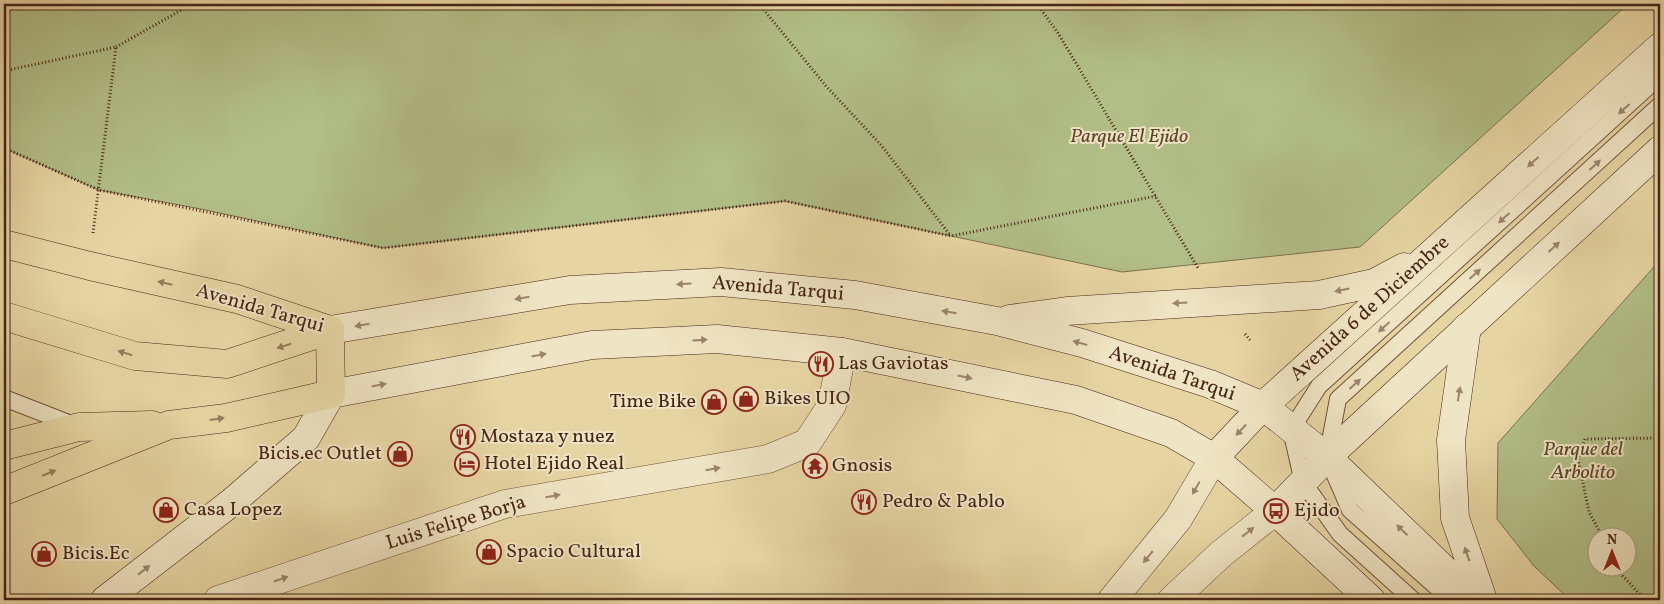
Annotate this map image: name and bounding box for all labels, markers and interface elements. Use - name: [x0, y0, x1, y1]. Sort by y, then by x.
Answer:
- one-way arrow: [1618, 103, 1631, 114]
- park label: Parque El Ejido: [1070, 123, 1188, 151]
- one-way arrow: [1528, 156, 1540, 168]
- one-way arrow: [1589, 159, 1601, 171]
- one-way arrow: [1498, 212, 1510, 224]
- street label: Avenida 6 de Diciembre: [1284, 230, 1456, 388]
- one-way arrow: [1548, 241, 1560, 253]
- one-way arrow: [1468, 268, 1480, 280]
- street label: Avenida Tarqui: [711, 269, 845, 309]
- street label: Avenida Tarqui: [193, 277, 327, 341]
- one-way arrow: [158, 279, 173, 287]
- one-way arrow: [676, 280, 692, 288]
- one-way arrow: [1334, 286, 1349, 294]
- one-way arrow: [514, 294, 530, 302]
- one-way arrow: [1172, 300, 1188, 308]
- one-way arrow: [941, 308, 957, 316]
- one-way arrow: [354, 321, 370, 329]
- one-way arrow: [1378, 321, 1390, 333]
- one-way arrow: [693, 335, 709, 343]
- one-way arrow: [1072, 338, 1087, 346]
- street label: Avenida Tarqui: [1105, 339, 1239, 409]
- one-way arrow: [276, 342, 291, 350]
- one-way arrow: [117, 348, 132, 356]
- place label: Las Gaviotas: [838, 350, 948, 378]
- one-way arrow: [531, 351, 547, 359]
- restaurant icon: Las Gaviotas: [808, 351, 834, 377]
- one-way arrow: [957, 373, 972, 381]
- one-way arrow: [1348, 378, 1360, 390]
- one-way arrow: [372, 381, 388, 389]
- place label: Bikes UIO: [764, 385, 850, 413]
- shop icon: Bikes UIO: [733, 386, 759, 412]
- one-way arrow: [1455, 386, 1463, 402]
- place label: Time Bike: [610, 388, 696, 416]
- shop icon: Time Bike: [701, 389, 727, 415]
- one-way arrow: [209, 415, 225, 423]
- place label: Mostaza y nuez: [480, 423, 615, 451]
- one-way arrow: [1235, 423, 1247, 435]
- restaurant icon: Mostaza y nuez: [450, 424, 476, 450]
- park label: Parque del Arbolito: [1543, 436, 1623, 487]
- place label: Bicis.ec Outlet: [258, 440, 382, 468]
- shop icon: Bicis.ec Outlet: [387, 441, 413, 467]
- place label: Hotel Ejido Real: [484, 450, 624, 478]
- hotel icon: Hotel Ejido Real: [454, 451, 480, 477]
- place label: Gnosis: [832, 452, 892, 480]
- temple icon: Gnosis: [802, 453, 828, 479]
- one-way arrow: [705, 464, 721, 472]
- one-way arrow: [42, 469, 57, 477]
- one-way arrow: [1191, 481, 1200, 495]
- street label: Luis Felipe Borja: [383, 488, 529, 558]
- place label: Pedro & Pablo: [882, 488, 1005, 516]
- restaurant icon: Pedro & Pablo: [851, 489, 877, 515]
- one-way arrow: [545, 491, 561, 499]
- place label: Casa Lopez: [184, 496, 282, 524]
- shop icon: Casa Lopez: [153, 497, 179, 523]
- place label: Ejido: [1294, 497, 1340, 525]
- bus stop icon: Ejido: [1263, 498, 1289, 524]
- one-way arrow: [1397, 524, 1409, 536]
- north arrow: [1586, 526, 1636, 576]
- one-way arrow: [1241, 527, 1254, 538]
- text: N: [1607, 531, 1617, 550]
- place label: Spacio Cultural: [506, 538, 641, 566]
- shop icon: Spacio Cultural: [476, 539, 502, 565]
- place label: Bicis.Ec: [62, 540, 130, 568]
- shop icon: Bicis.Ec: [31, 541, 57, 567]
- one-way arrow: [1463, 546, 1471, 561]
- one-way arrow: [1142, 550, 1153, 563]
- one-way arrow: [137, 565, 150, 576]
- one-way arrow: [274, 575, 289, 583]

